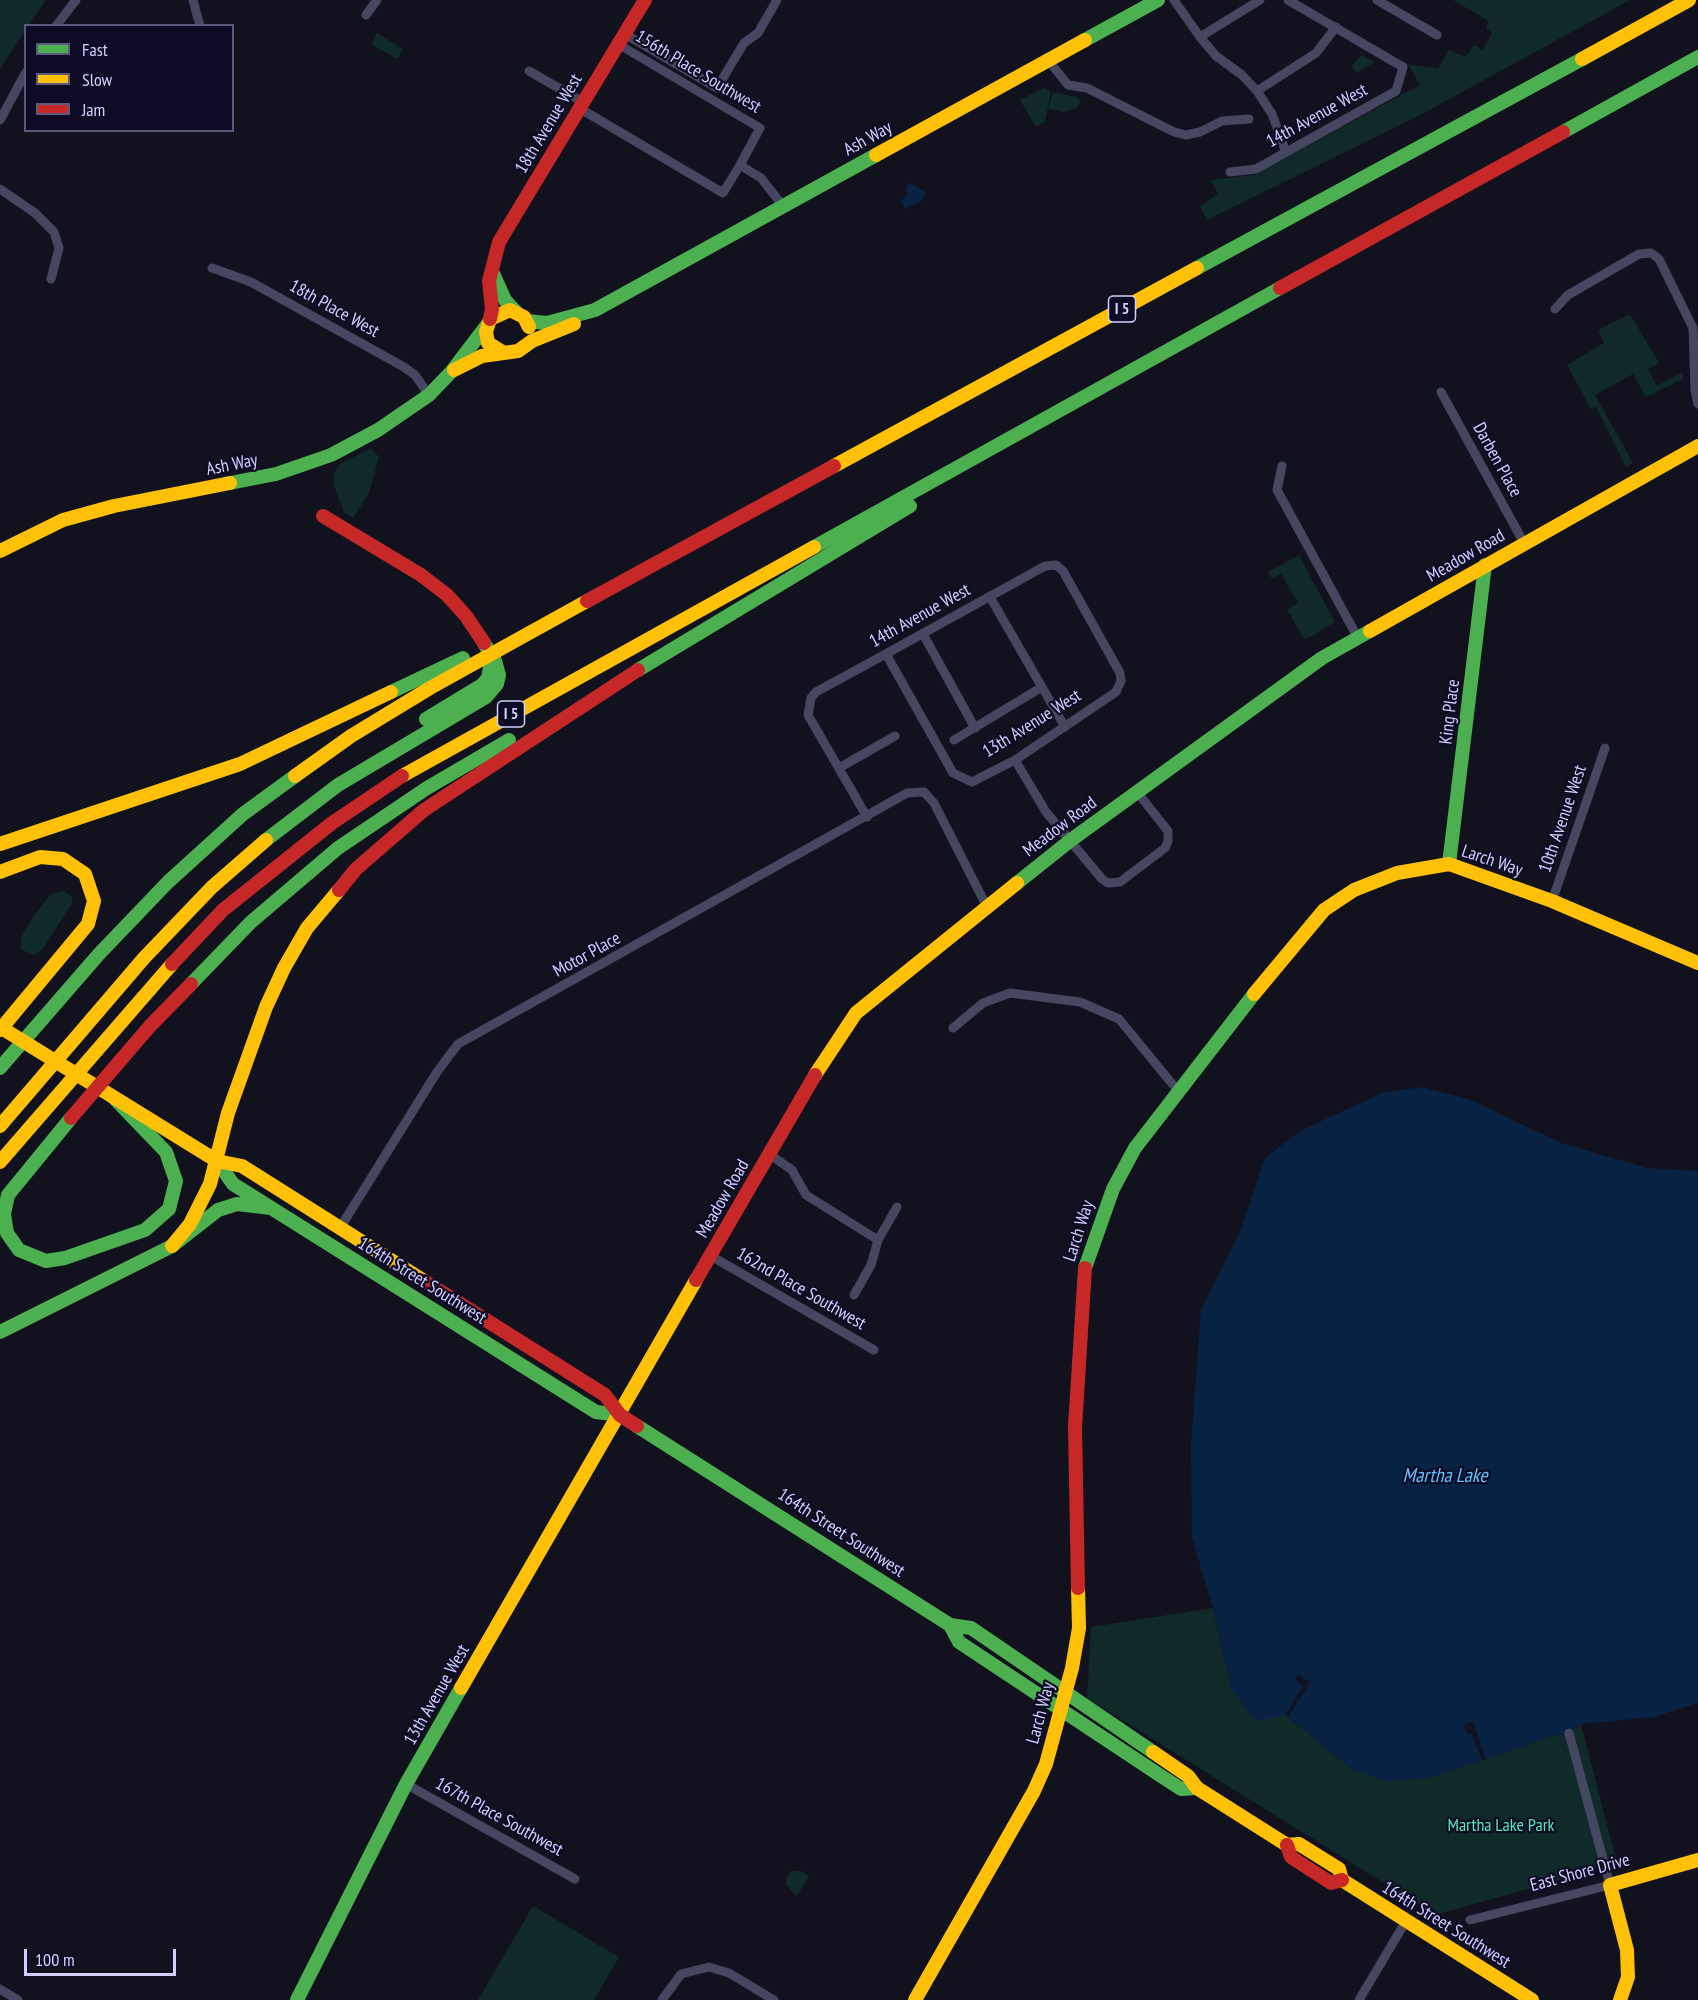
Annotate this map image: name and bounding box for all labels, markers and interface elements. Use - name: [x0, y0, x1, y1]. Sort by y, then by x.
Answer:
- legend: [24, 24, 234, 132]
- street label: 156th Place Southwest: [631, 26, 765, 118]
- text: Fast: [82, 38, 108, 61]
- text: Slow: [82, 68, 112, 91]
- street label: 18th Avenue West: [511, 70, 587, 178]
- street label: 14th Avenue West: [1263, 79, 1371, 153]
- text: Jam: [82, 98, 105, 121]
- street label: Ash Way: [840, 117, 896, 161]
- street label: 18th Place West: [285, 275, 383, 343]
- road number: I 5: [1108, 296, 1136, 322]
- street label: Darben Place: [1468, 419, 1526, 501]
- street label: Ash Way: [205, 449, 259, 481]
- street label: Meadow Road: [1423, 525, 1509, 587]
- street label: 14th Avenue West: [866, 579, 974, 653]
- street label: King Place: [1435, 678, 1465, 746]
- street label: 13th Avenue West: [979, 685, 1085, 763]
- road number: I 5: [498, 701, 524, 727]
- street label: 10th Avenue West: [1535, 762, 1591, 876]
- street label: Meadow Road: [1019, 792, 1101, 862]
- street label: Larch Way: [1459, 841, 1525, 881]
- street label: Motor Place: [550, 928, 624, 982]
- street label: Meadow Road: [692, 1156, 754, 1242]
- street label: Larch Way: [1059, 1198, 1099, 1264]
- street label: 164th Street Southwest: [354, 1233, 490, 1329]
- street label: 162nd Place Southwest: [732, 1243, 870, 1335]
- water label: Martha Lake: [1402, 1464, 1488, 1488]
- street label: 164th Street Southwest: [773, 1484, 909, 1582]
- street label: 13th Avenue West: [400, 1641, 474, 1749]
- street label: Larch Way: [1022, 1680, 1060, 1746]
- street label: 167th Place Southwest: [431, 1773, 567, 1861]
- park label: Martha Lake Park: [1447, 1815, 1555, 1837]
- street label: East Shore Drive: [1528, 1849, 1632, 1897]
- street label: 164th Street Southwest: [1378, 1877, 1514, 1973]
- scale bar: [27, 1937, 178, 1975]
- text: 100 m: [35, 1948, 75, 1971]

